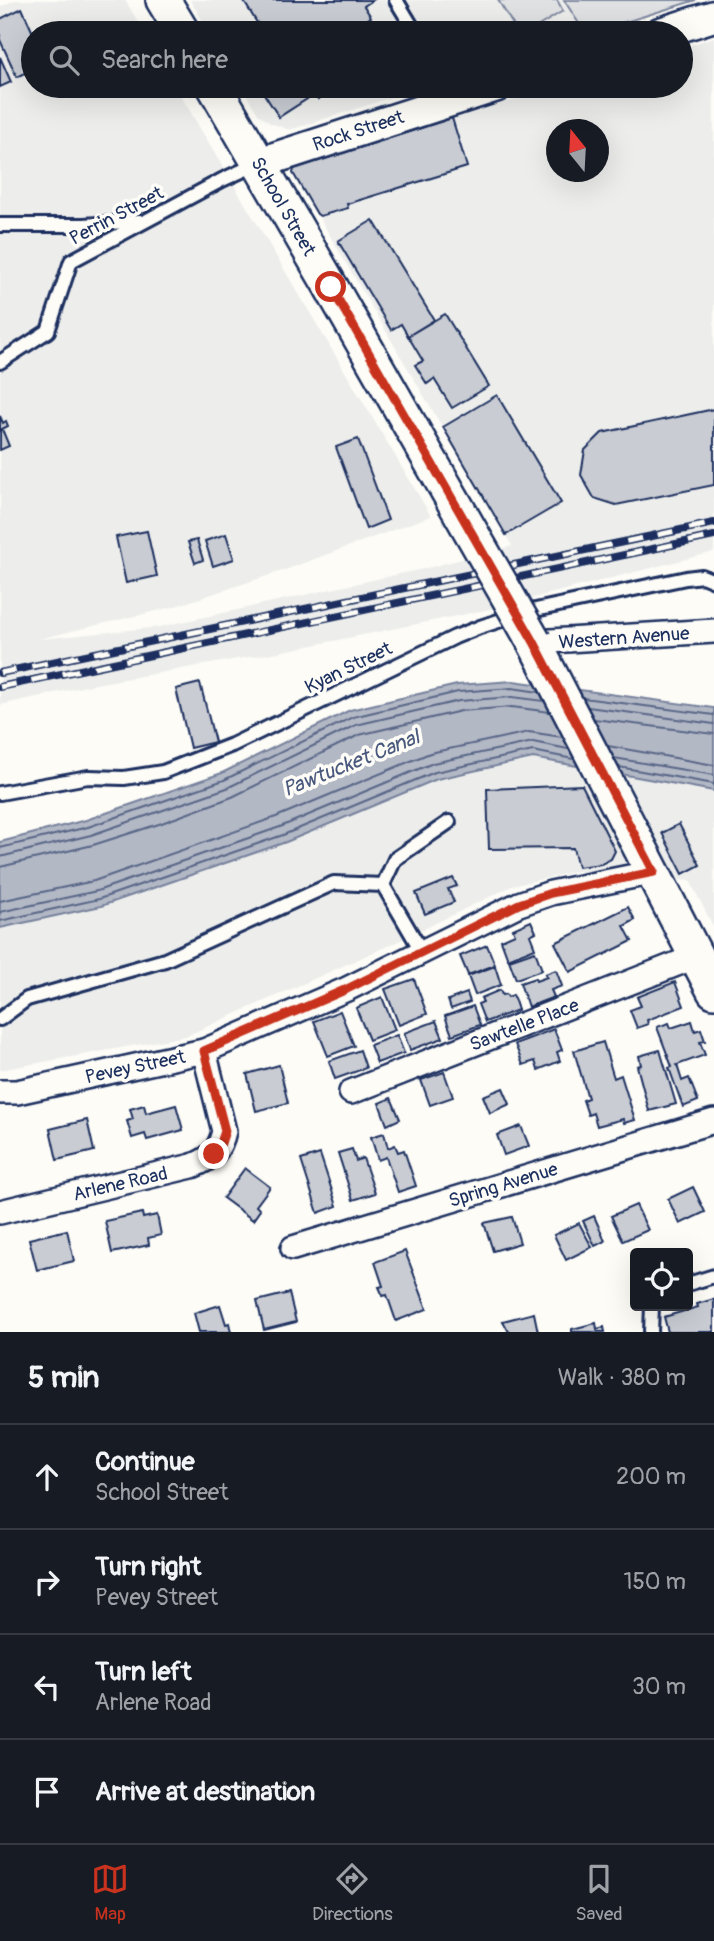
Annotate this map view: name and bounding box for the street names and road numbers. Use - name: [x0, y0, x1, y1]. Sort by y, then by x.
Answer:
- street label: Rock Street: [310, 105, 407, 157]
- street label: School Street: [245, 153, 321, 261]
- street label: Perrin Street: [65, 181, 168, 251]
- street label: Western Avenue: [558, 621, 691, 655]
- street label: Kyan Street: [301, 636, 396, 699]
- street label: Sawtelle Place: [466, 993, 583, 1057]
- street label: Pevey Street: [83, 1045, 188, 1089]
- street label: Spring Avenue: [446, 1157, 561, 1213]
- street label: Arlene Road: [71, 1161, 170, 1206]

